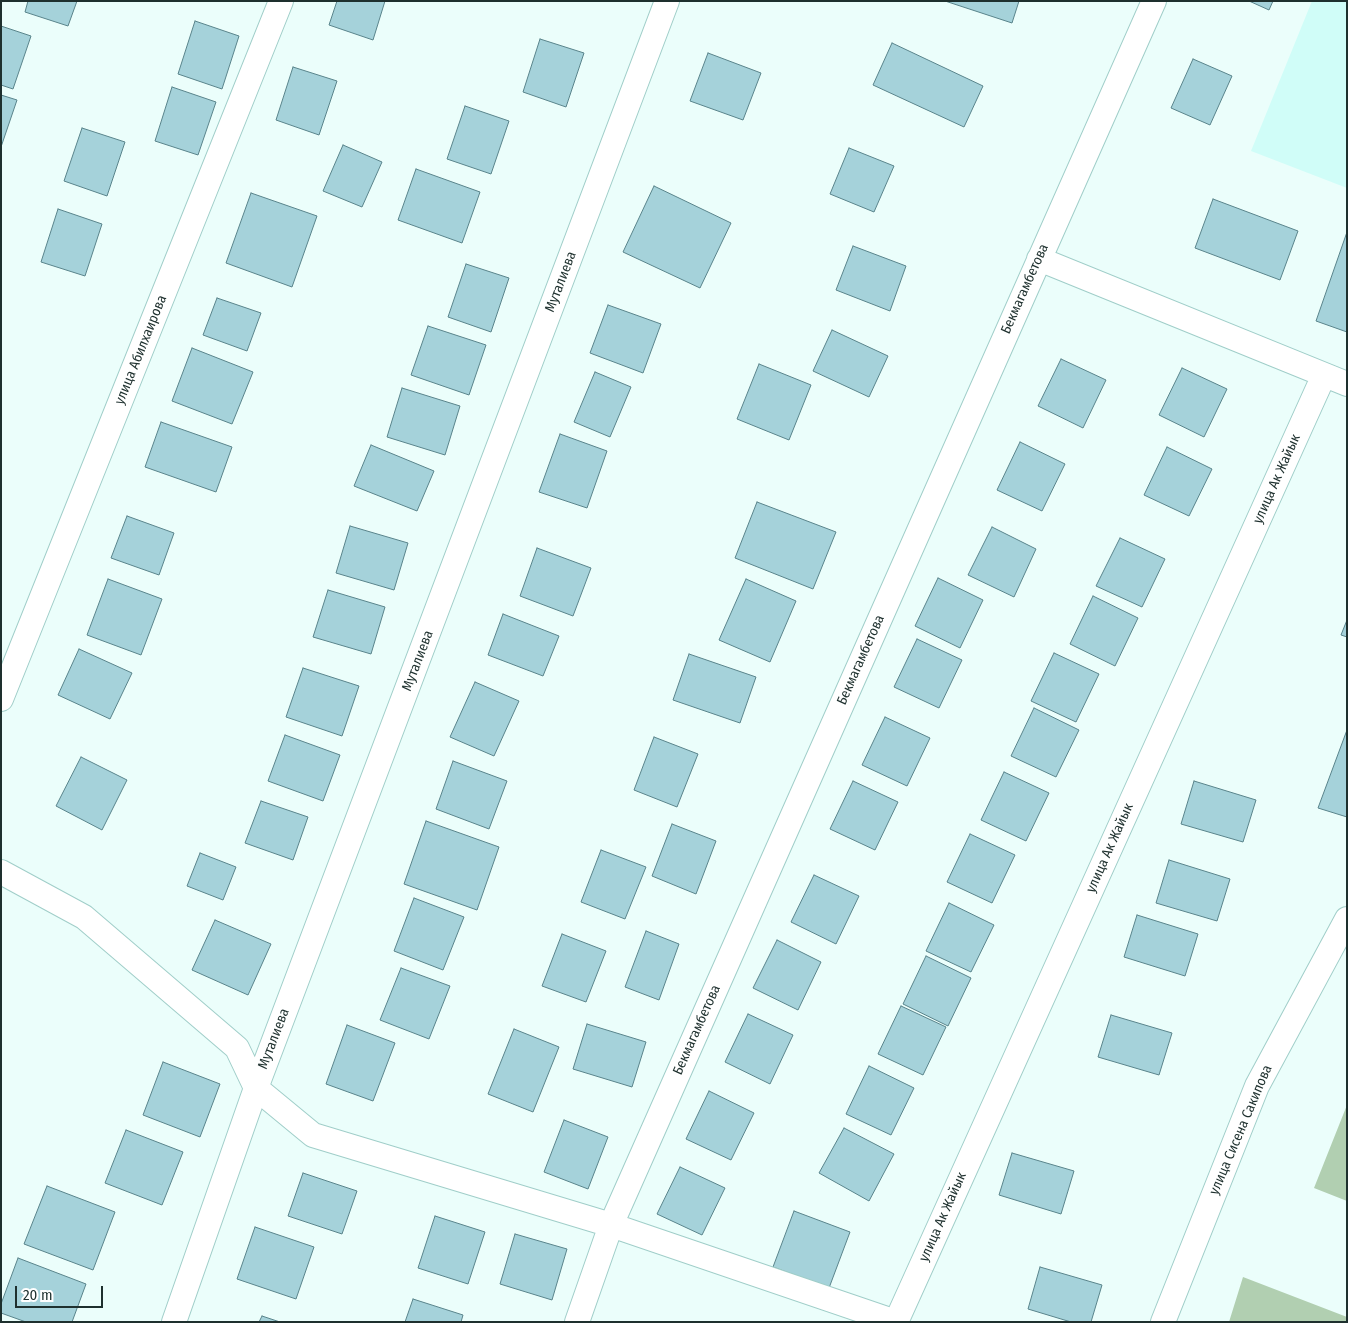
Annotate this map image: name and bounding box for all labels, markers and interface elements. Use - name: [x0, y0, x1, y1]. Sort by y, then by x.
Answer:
- street label: Бекмагамбетова: [998, 241, 1052, 337]
- street label: Муталиева: [542, 249, 580, 315]
- street label: улица Абилхаирова: [111, 293, 171, 407]
- street label: улица Ак Жайык: [1250, 432, 1304, 526]
- street label: Бекмагамбетова: [834, 612, 888, 708]
- street label: Муталиева: [399, 628, 437, 694]
- street label: улица Ак Жайык: [1083, 801, 1137, 895]
- street label: Бекмагамбетова: [670, 982, 724, 1078]
- street label: Муталиева: [255, 1006, 293, 1072]
- street label: улица Сисена Сакипова: [1206, 1063, 1276, 1197]
- street label: улица Ак Жайык: [916, 1170, 970, 1264]
- scale bar: [18, 1276, 105, 1308]
- text: 20 m: [23, 1286, 53, 1304]

